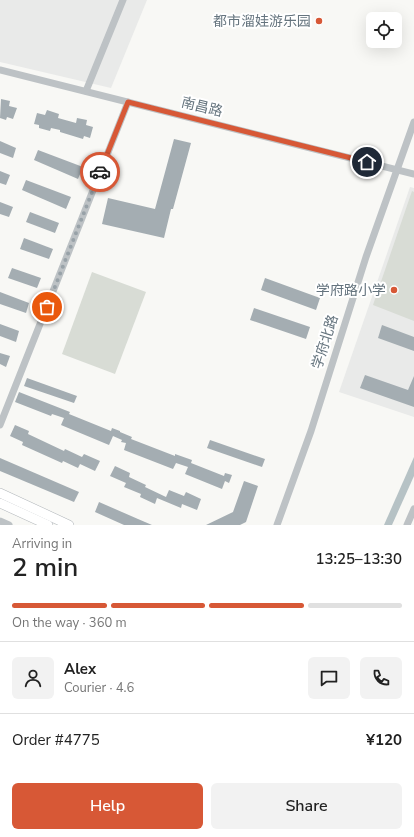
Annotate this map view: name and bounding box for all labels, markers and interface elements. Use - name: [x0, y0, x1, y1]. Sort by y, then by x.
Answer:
- place label: 都市溜娃游乐园: [213, 12, 311, 31]
- map controls: [366, 12, 402, 48]
- button: locate: [366, 12, 402, 48]
- marker: 都市溜娃游乐园: [314, 16, 324, 26]
- street label: 南昌路: [179, 93, 225, 121]
- pin: [350, 145, 384, 179]
- icon: home: [356, 151, 378, 173]
- courier: [80, 152, 120, 192]
- icon: car: [89, 161, 111, 183]
- place label: 学府路小学: [316, 281, 386, 300]
- marker: 学府路小学: [389, 285, 399, 295]
- pin: [30, 290, 64, 324]
- icon: bag: [36, 296, 58, 318]
- street label: 学府北路: [307, 312, 343, 372]
- text: Arriving in: [12, 535, 72, 553]
- text: 13:25–13:30: [315, 549, 402, 569]
- text: 2 min: [12, 550, 78, 585]
- text: On the way · 360 m: [12, 614, 127, 632]
- button: person: [12, 657, 54, 699]
- button: chat: [308, 657, 350, 699]
- button: phone: [360, 657, 402, 699]
- text: Alex: [64, 659, 96, 679]
- text: Courier · 4.6: [64, 679, 134, 697]
- text: Order #4775: [12, 730, 100, 750]
- text: ¥120: [366, 730, 402, 750]
- button: Help: [12, 783, 203, 829]
- button: Share: [211, 783, 402, 829]

